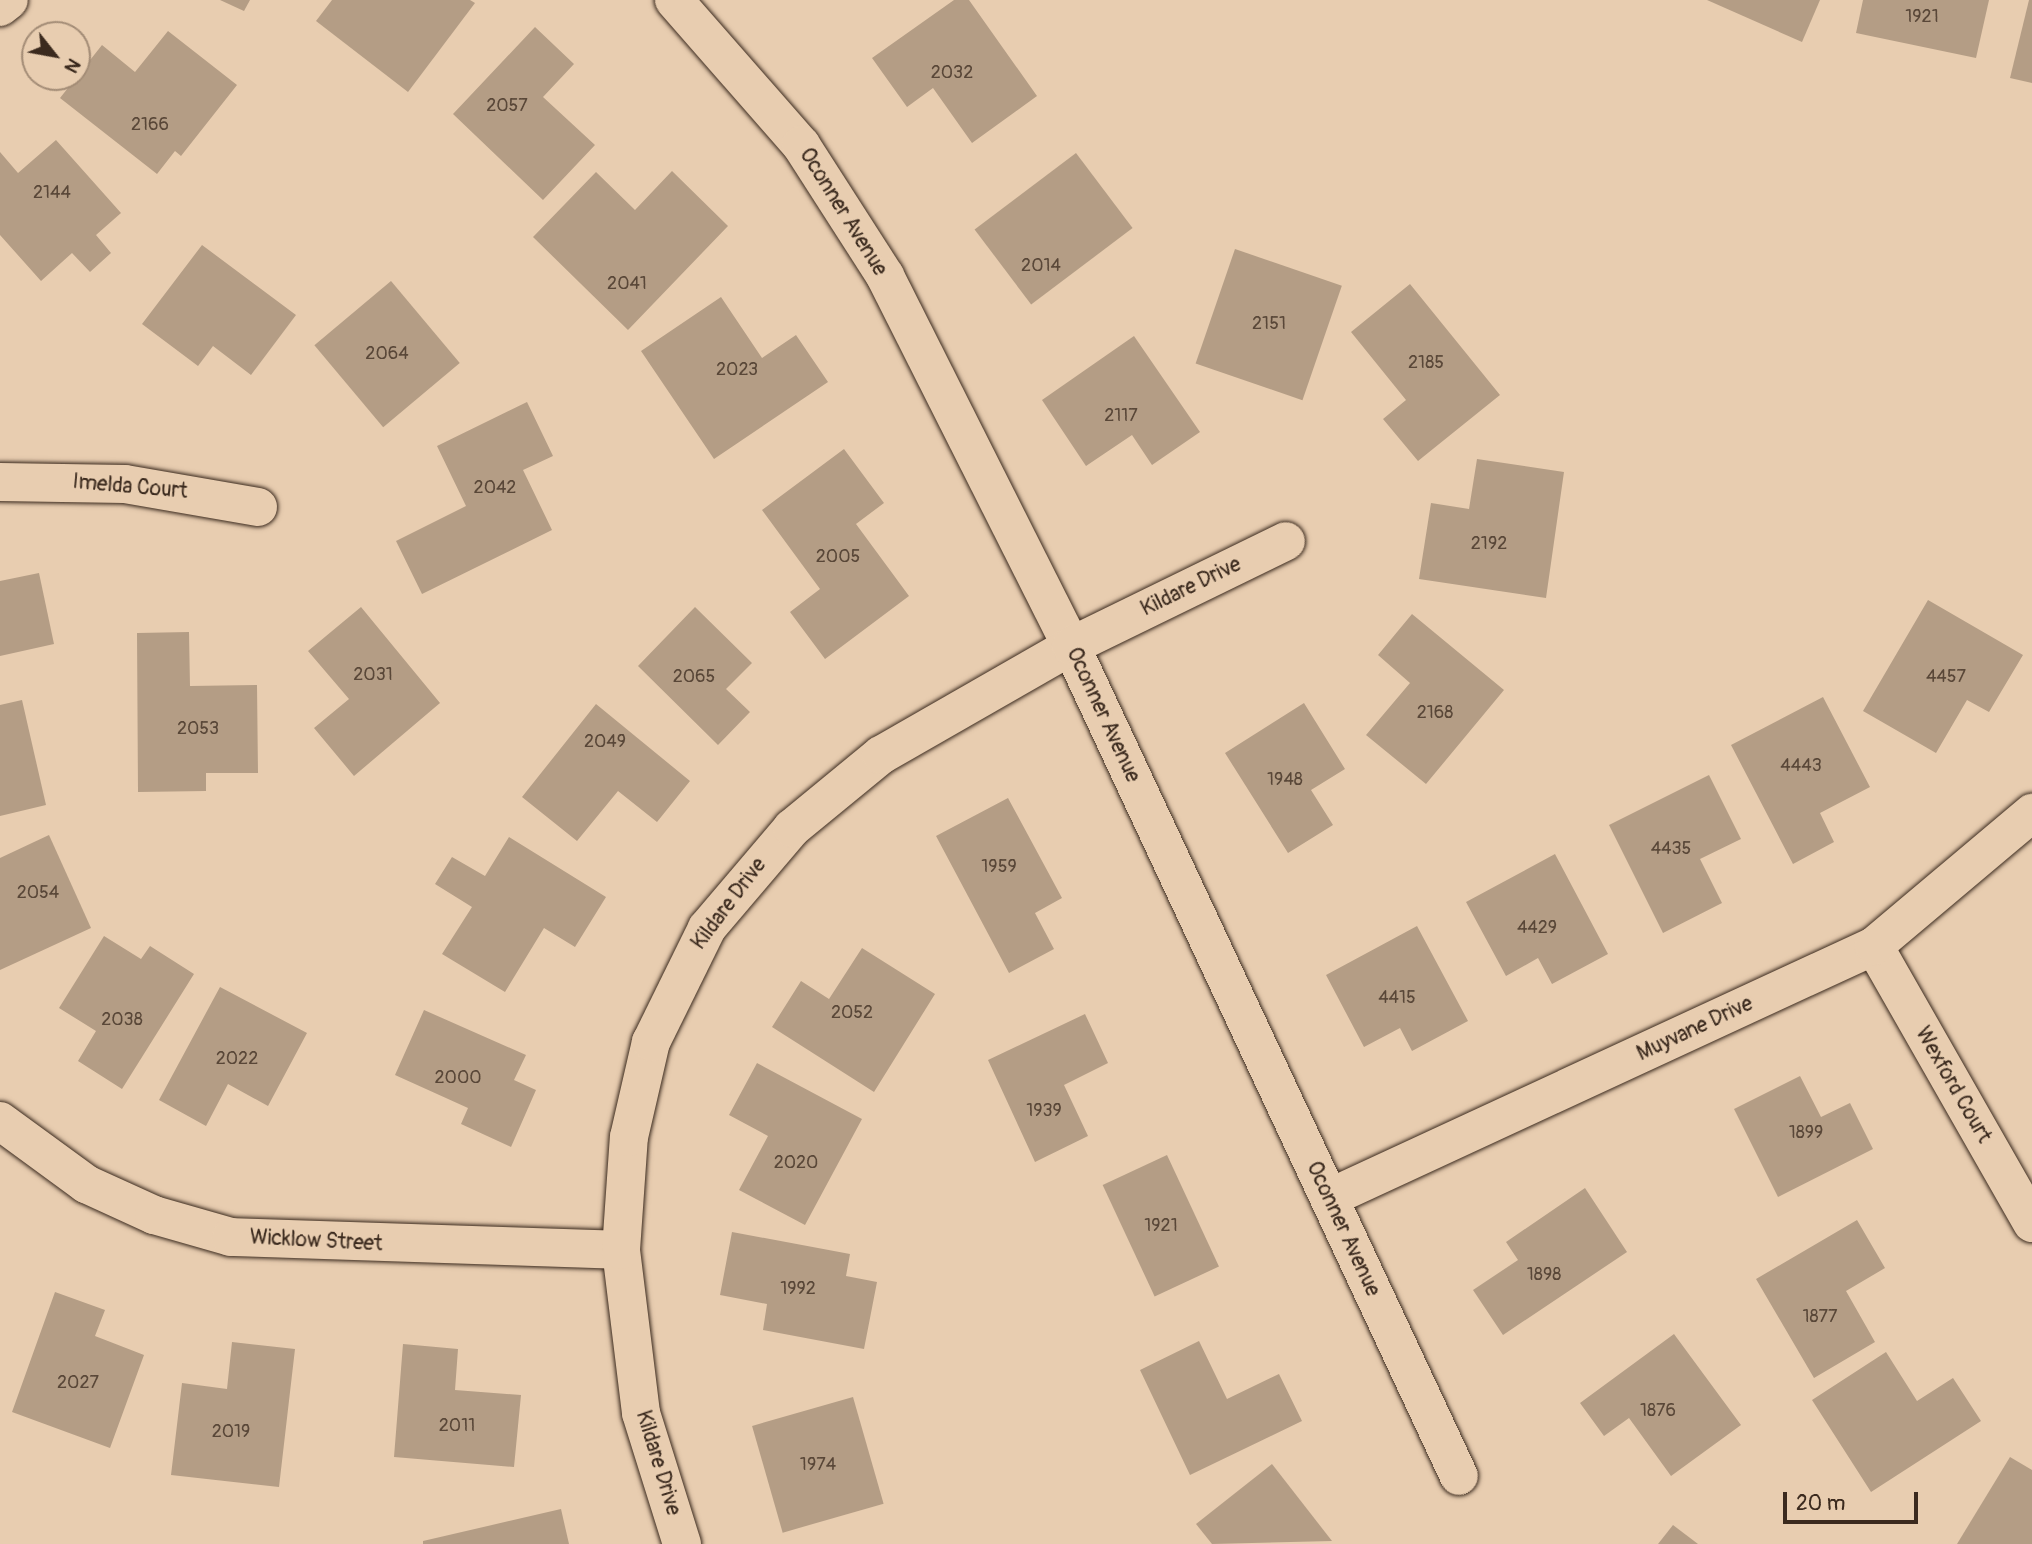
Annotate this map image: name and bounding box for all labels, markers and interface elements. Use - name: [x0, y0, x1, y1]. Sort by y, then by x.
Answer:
- house number: 1921: [1905, 6, 1939, 28]
- north arrow: [21, 21, 91, 91]
- text: N: [59, 54, 86, 77]
- house number: 2032: [931, 62, 973, 84]
- house number: 2057: [486, 95, 528, 117]
- house number: 2166: [131, 114, 169, 136]
- street label: Oconner Avenue: [794, 143, 892, 281]
- house number: 2144: [33, 182, 71, 204]
- house number: 2014: [1021, 255, 1061, 277]
- house number: 2041: [607, 273, 647, 295]
- house number: 2151: [1252, 313, 1286, 335]
- house number: 2064: [365, 343, 409, 365]
- house number: 2185: [1408, 352, 1444, 374]
- house number: 2023: [716, 359, 758, 381]
- house number: 2117: [1104, 405, 1138, 427]
- street label: Imelda Court: [71, 469, 189, 505]
- house number: 2042: [474, 477, 516, 499]
- house number: 2192: [1471, 533, 1507, 555]
- house number: 2005: [816, 546, 860, 568]
- street label: Kildare Drive: [1137, 552, 1245, 622]
- street label: Oconner Avenue: [1061, 644, 1145, 786]
- house number: 2031: [353, 664, 393, 686]
- house number: 2065: [673, 666, 715, 688]
- house number: 4457: [1926, 666, 1966, 688]
- house number: 2168: [1417, 702, 1453, 724]
- house number: 2053: [177, 718, 219, 740]
- house number: 2049: [584, 731, 626, 753]
- house number: 4443: [1780, 755, 1822, 777]
- house number: 1948: [1267, 769, 1303, 791]
- house number: 4435: [1651, 838, 1691, 860]
- street label: Kildare Drive: [686, 853, 772, 955]
- house number: 1959: [981, 856, 1017, 878]
- house number: 2054: [17, 882, 59, 904]
- house number: 4429: [1517, 917, 1557, 939]
- house number: 4415: [1378, 987, 1416, 1009]
- street label: Muyvane Drive: [1633, 991, 1757, 1067]
- house number: 2052: [831, 1002, 873, 1024]
- house number: 2038: [101, 1009, 143, 1031]
- street label: Wexford Court: [1910, 1022, 1996, 1148]
- house number: 2022: [216, 1048, 258, 1070]
- house number: 2000: [435, 1067, 481, 1089]
- house number: 1939: [1026, 1100, 1062, 1122]
- house number: 1899: [1789, 1122, 1823, 1144]
- house number: 2020: [774, 1152, 818, 1174]
- street label: Oconner Avenue: [1301, 1158, 1385, 1300]
- house number: 1921: [1144, 1215, 1178, 1237]
- street label: Wicklow Street: [249, 1225, 383, 1257]
- house number: 1898: [1527, 1264, 1561, 1286]
- house number: 1992: [780, 1278, 816, 1300]
- house number: 1877: [1802, 1306, 1838, 1328]
- house number: 2027: [57, 1372, 99, 1394]
- house number: 1876: [1640, 1400, 1676, 1422]
- street label: Kildare Drive: [630, 1408, 686, 1518]
- house number: 2011: [439, 1415, 475, 1437]
- house number: 2019: [212, 1421, 250, 1443]
- house number: 1974: [800, 1454, 836, 1476]
- scale bar: [1787, 1478, 1922, 1522]
- text: 20 m: [1796, 1490, 1845, 1517]

